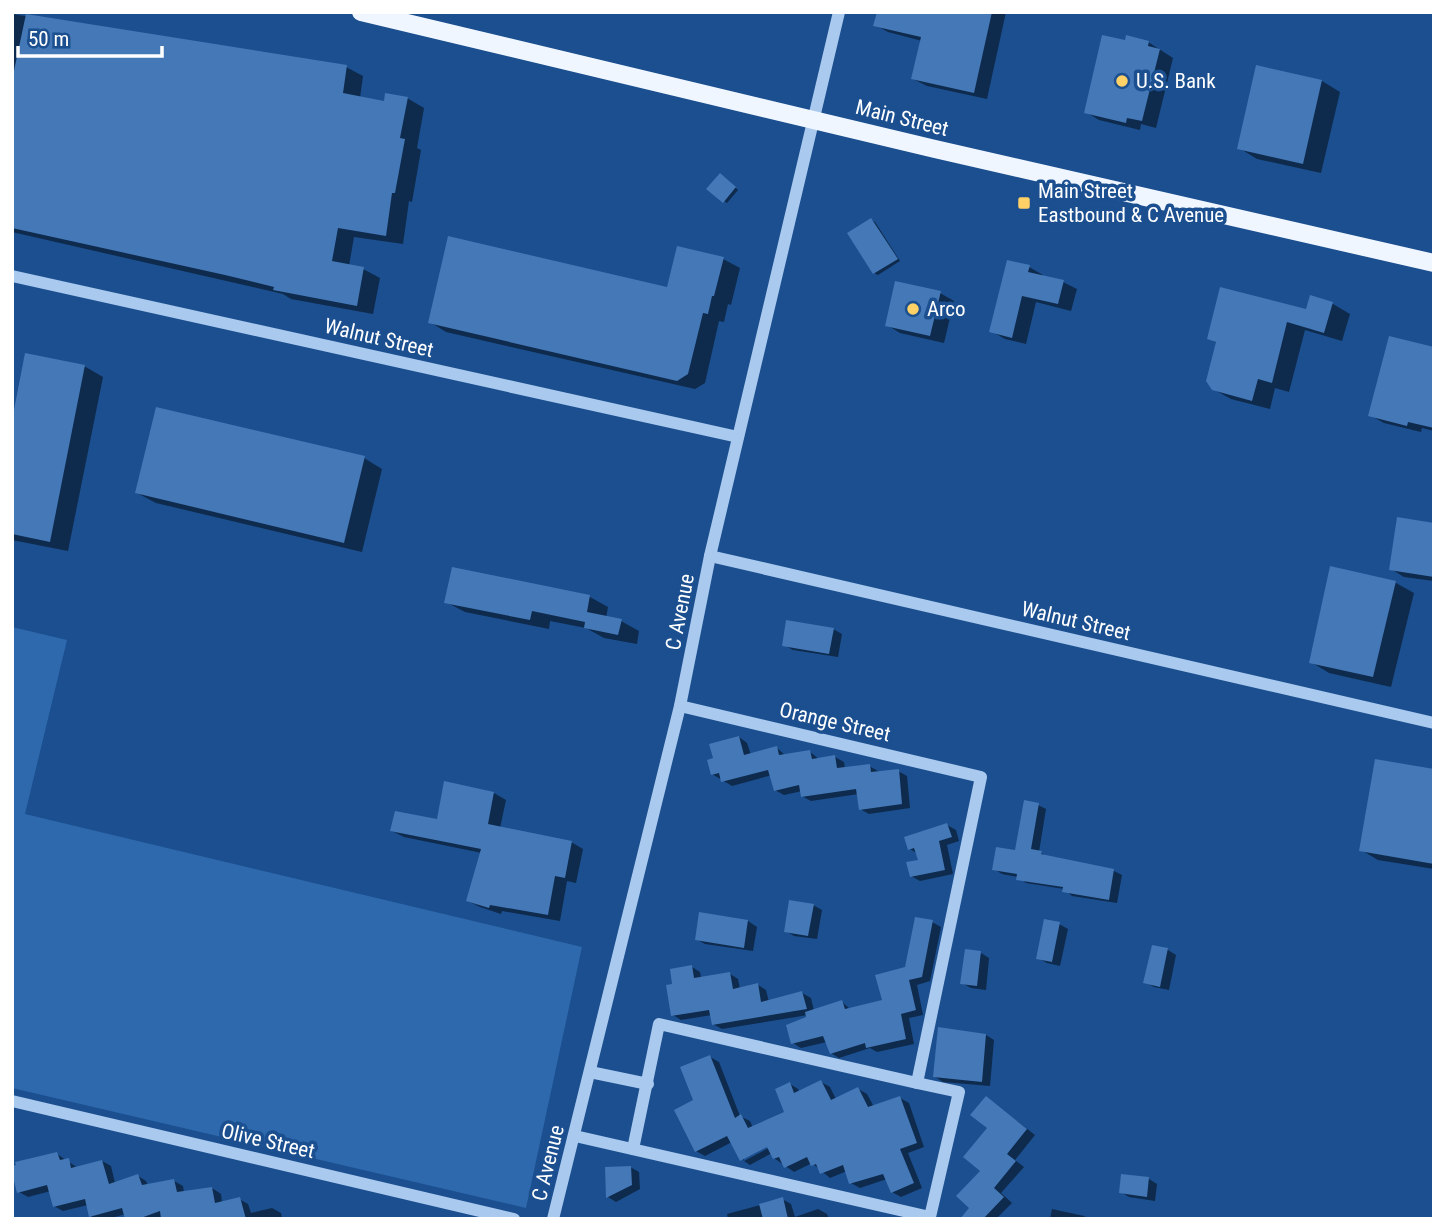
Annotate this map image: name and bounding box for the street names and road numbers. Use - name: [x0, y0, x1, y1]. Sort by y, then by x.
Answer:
- street label: Main Street: [853, 95, 951, 141]
- street label: Walnut Street: [322, 314, 436, 362]
- street label: C Avenue: [661, 572, 699, 652]
- street label: Walnut Street: [1019, 597, 1133, 645]
- street label: Orange Street: [777, 698, 893, 746]
- street label: Olive Street: [219, 1119, 317, 1163]
- street label: C Avenue: [527, 1123, 569, 1203]

